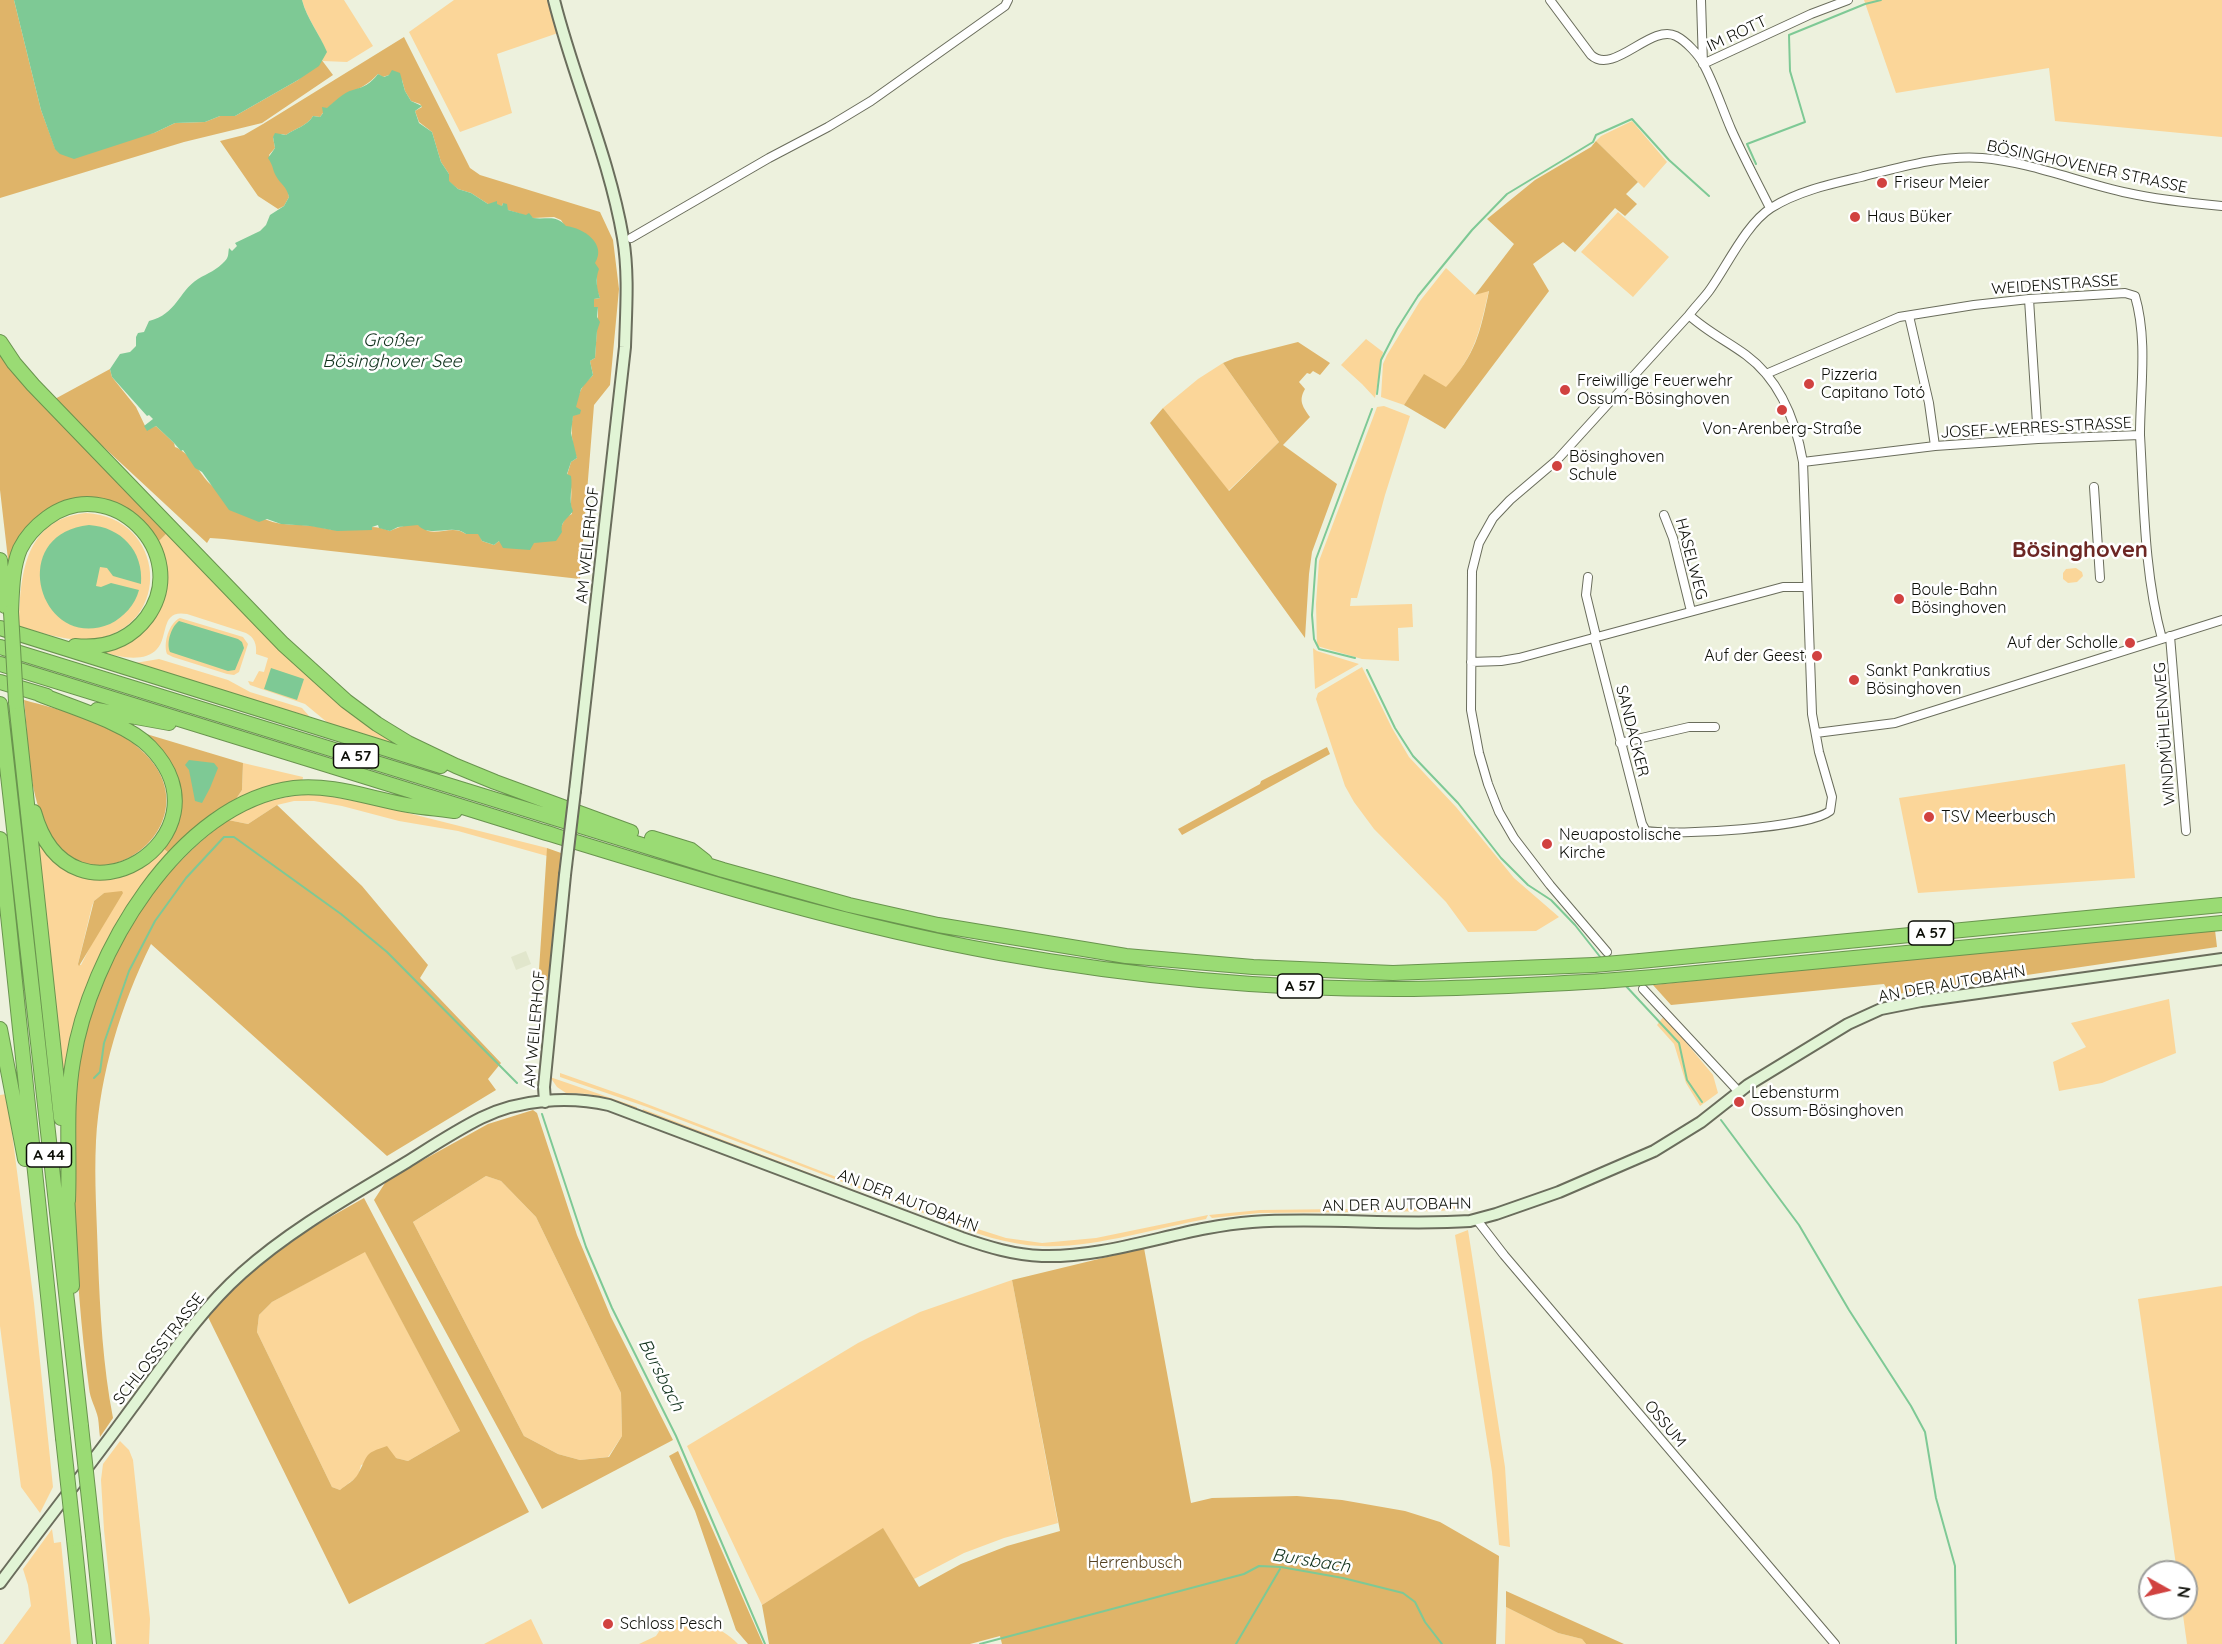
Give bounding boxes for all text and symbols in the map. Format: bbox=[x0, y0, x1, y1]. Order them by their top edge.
street label: IM ROTT bbox=[1704, 12, 1770, 56]
street label: BÖSINGHOVENER STRASSE bbox=[1985, 136, 2189, 198]
place label: Friseur Meier bbox=[1894, 173, 1990, 193]
marker: Friseur Meier bbox=[1875, 176, 1889, 190]
place label: Haus Büker bbox=[1867, 207, 1952, 227]
marker: Haus Büker bbox=[1848, 210, 1862, 224]
street label: WEIDENSTRASSE bbox=[1991, 271, 2119, 299]
water label: Großer Bösinghover See bbox=[322, 330, 462, 372]
place label: Pizzeria Capitano Totó bbox=[1821, 365, 1925, 403]
place label: Freiwillige Feuerwehr Ossum-Bösinghoven bbox=[1577, 371, 1733, 409]
marker: Pizzeria Capitano Totó bbox=[1802, 377, 1816, 391]
marker: Freiwillige Feuerwehr Ossum-Bösinghoven bbox=[1558, 383, 1572, 397]
marker: Von-Arenberg-Straße bbox=[1775, 403, 1789, 417]
street label: JOSEF-WERRES-STRASSE bbox=[1940, 413, 2132, 443]
place label: Von-Arenberg-Straße bbox=[1702, 419, 1862, 439]
place label: Bösinghoven Schule bbox=[1569, 447, 1665, 485]
marker: Bösinghoven Schule bbox=[1550, 459, 1564, 473]
street label: AM WEILERHOF bbox=[572, 485, 604, 605]
street label: HASELWEG bbox=[1671, 516, 1711, 602]
district label: Bösinghoven bbox=[2012, 537, 2148, 563]
place label: Boule-Bahn Bösinghoven bbox=[1911, 580, 2007, 618]
marker: Boule-Bahn Bösinghoven bbox=[1892, 592, 1906, 606]
place label: Auf der Scholle bbox=[2007, 633, 2118, 653]
marker: Auf der Scholle bbox=[2123, 636, 2137, 650]
place label: Auf der Geest bbox=[1704, 646, 1805, 666]
marker: Auf der Geest bbox=[1810, 649, 1824, 663]
place label: Sankt Pankratius Bösinghoven bbox=[1866, 661, 1990, 699]
street label: WINDMÜHLENWEG bbox=[2150, 662, 2180, 806]
marker: Sankt Pankratius Bösinghoven bbox=[1847, 673, 1861, 687]
street label: SANDACKER bbox=[1611, 683, 1653, 779]
road number: A 57 bbox=[334, 744, 378, 768]
place label: TSV Meerbusch bbox=[1941, 807, 2056, 827]
marker: TSV Meerbusch bbox=[1922, 810, 1936, 824]
place label: Neuapostolische Kirche bbox=[1559, 825, 1681, 863]
marker: Neuapostolische Kirche bbox=[1540, 837, 1554, 851]
road number: A 57 bbox=[1908, 921, 1954, 945]
street label: AN DER AUTOBAHN bbox=[1877, 962, 2027, 1006]
street label: AM WEILERHOF bbox=[520, 970, 550, 1088]
road number: A 57 bbox=[1278, 974, 1322, 998]
place label: Lebensturm Ossum-Bösinghoven bbox=[1751, 1083, 1904, 1121]
marker: Lebensturm Ossum-Bösinghoven bbox=[1732, 1095, 1746, 1109]
road number: A 44 bbox=[26, 1143, 72, 1167]
street label: AN DER AUTOBAHN bbox=[835, 1165, 981, 1237]
street label: AN DER AUTOBAHN bbox=[1322, 1194, 1472, 1216]
street label: SCHLOSSSTRASSE bbox=[109, 1289, 209, 1409]
water label: Bursbach bbox=[634, 1335, 688, 1415]
street label: OSSUM bbox=[1640, 1397, 1690, 1451]
water label: Bursbach bbox=[1270, 1544, 1352, 1578]
park label: Herrenbusch bbox=[1088, 1553, 1182, 1573]
north arrow bbox=[2138, 1560, 2198, 1620]
text: N bbox=[2173, 1585, 2195, 1599]
place label: Schloss Pesch bbox=[620, 1614, 722, 1634]
marker: Schloss Pesch bbox=[601, 1617, 615, 1631]

